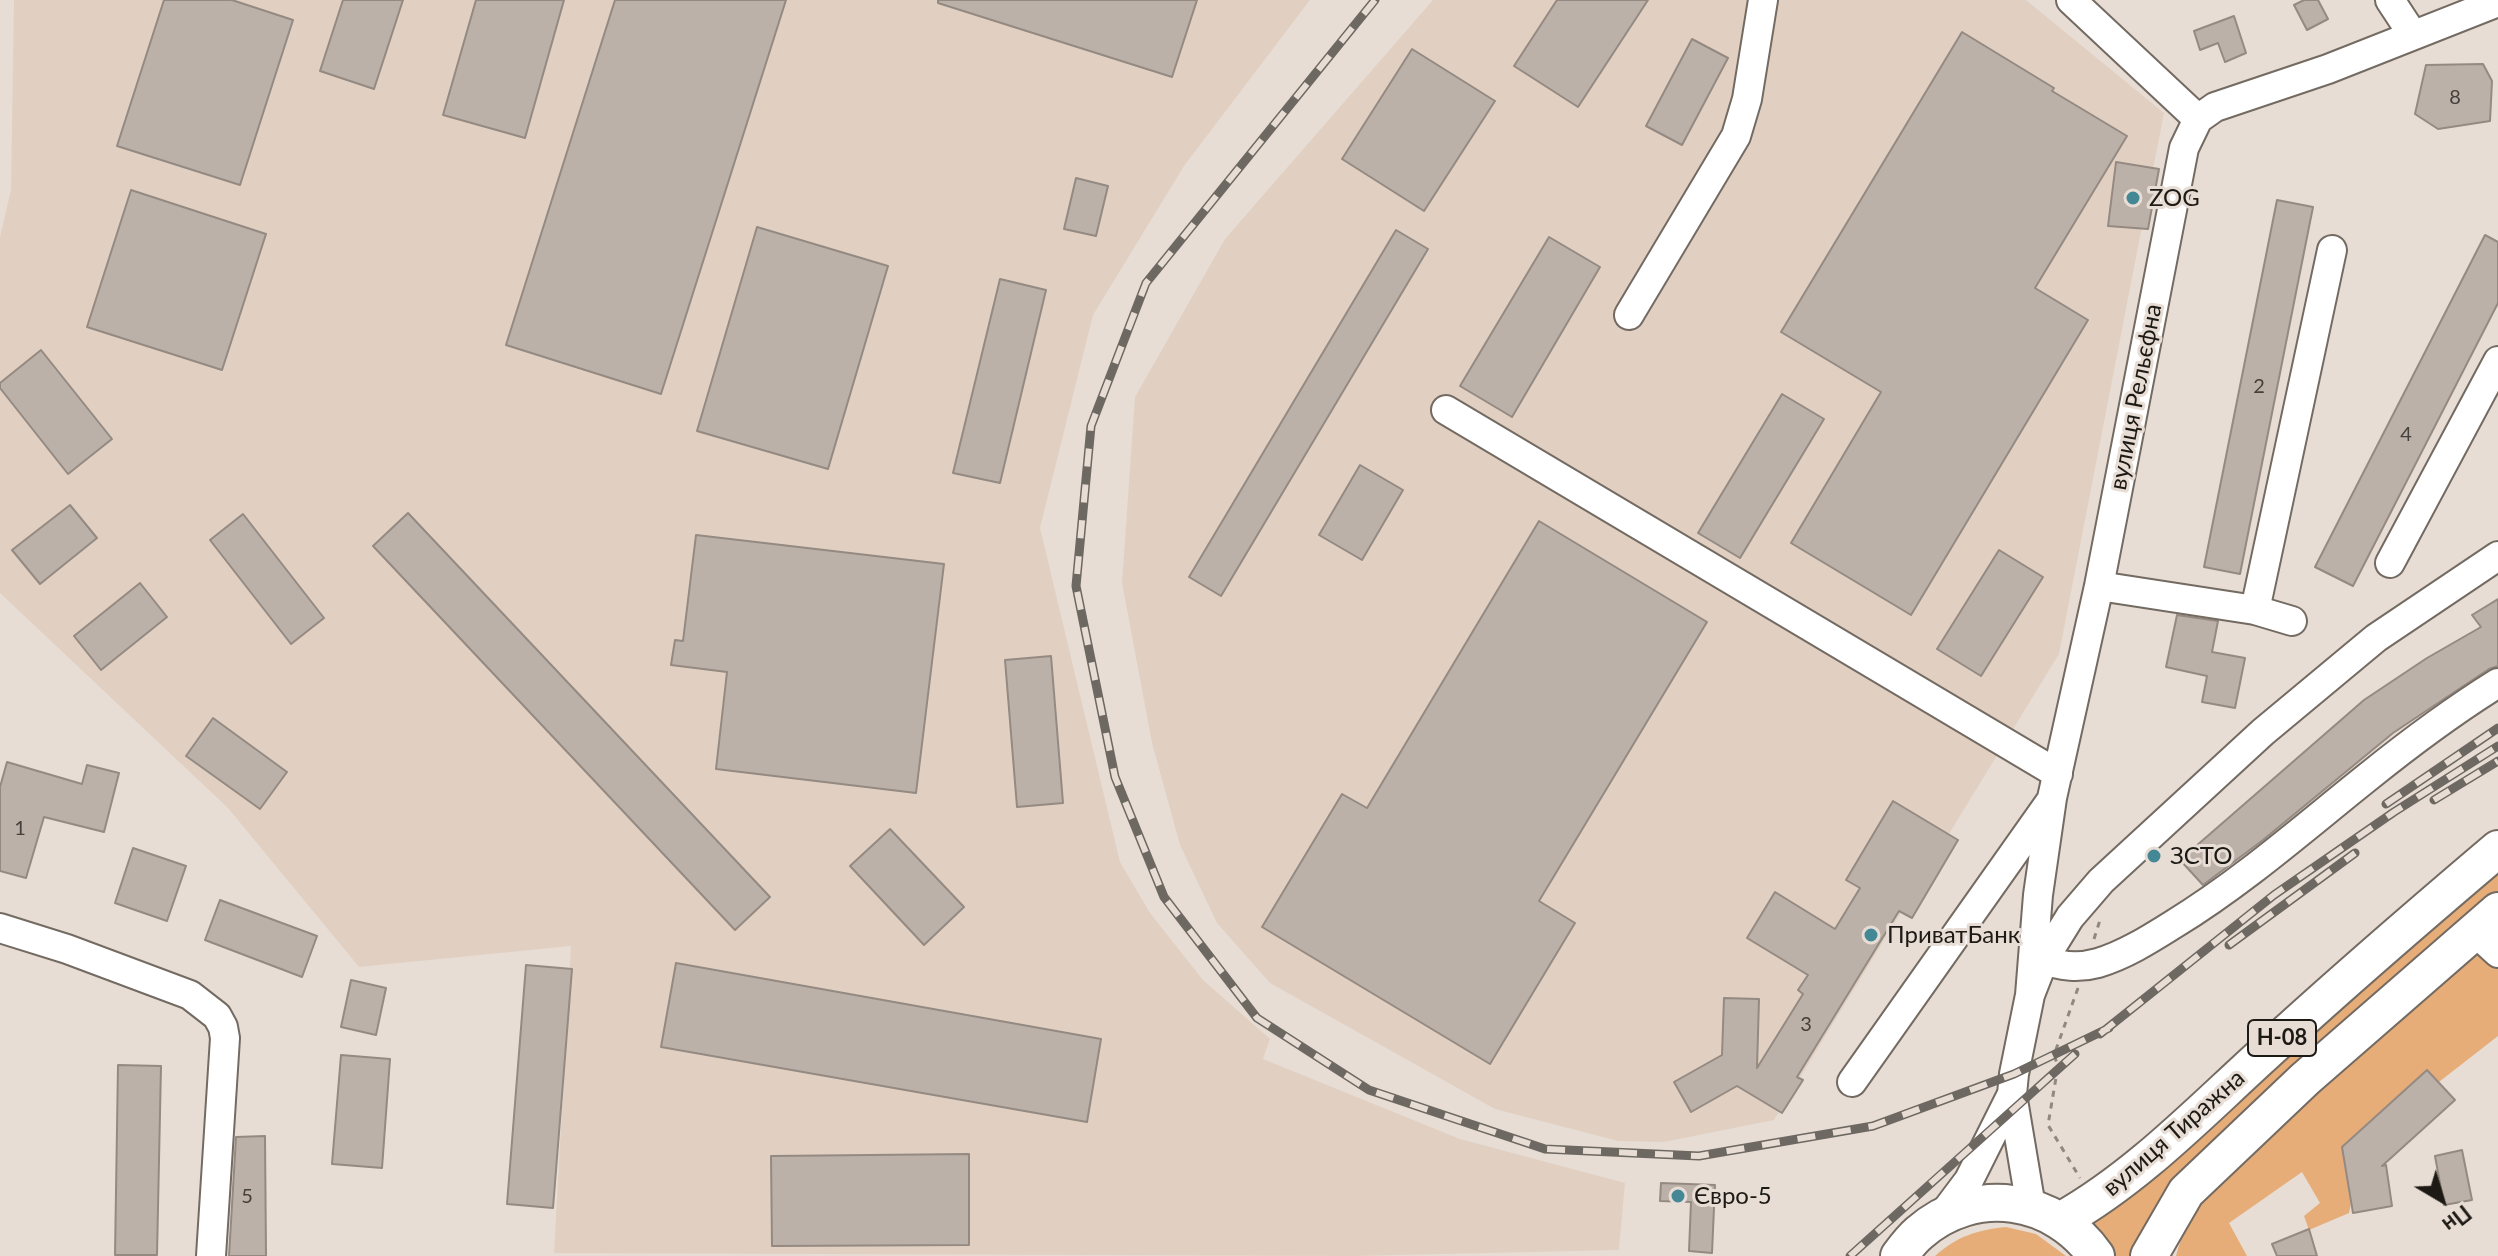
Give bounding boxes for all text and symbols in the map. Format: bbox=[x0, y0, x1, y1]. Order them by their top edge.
house number: 8 bbox=[2449, 86, 2461, 110]
place label: ZOG bbox=[2149, 184, 2200, 212]
marker: ZOG bbox=[2124, 189, 2142, 207]
street label: вулиця Рельєфна bbox=[2104, 302, 2168, 492]
house number: 2 bbox=[2253, 375, 2265, 399]
house number: 4 bbox=[2400, 423, 2412, 447]
house number: 1 bbox=[14, 817, 26, 841]
place label: ЗСТО bbox=[2170, 842, 2232, 870]
marker: ЗСТО bbox=[2145, 847, 2163, 865]
place label: ПриватБанк bbox=[1887, 921, 2020, 949]
marker: ПриватБанк bbox=[1862, 926, 1880, 944]
house number: 3 bbox=[1800, 1013, 1812, 1037]
road number: Н-08 bbox=[2248, 1020, 2316, 1056]
street label: вулиця Тиражна bbox=[2097, 1064, 2251, 1202]
north arrow bbox=[2402, 1160, 2482, 1240]
place label: Євро-5 bbox=[1694, 1182, 1772, 1210]
house number: 5 bbox=[241, 1185, 253, 1209]
marker: Євро-5 bbox=[1669, 1187, 1687, 1205]
text: Пн bbox=[2437, 1200, 2477, 1239]

